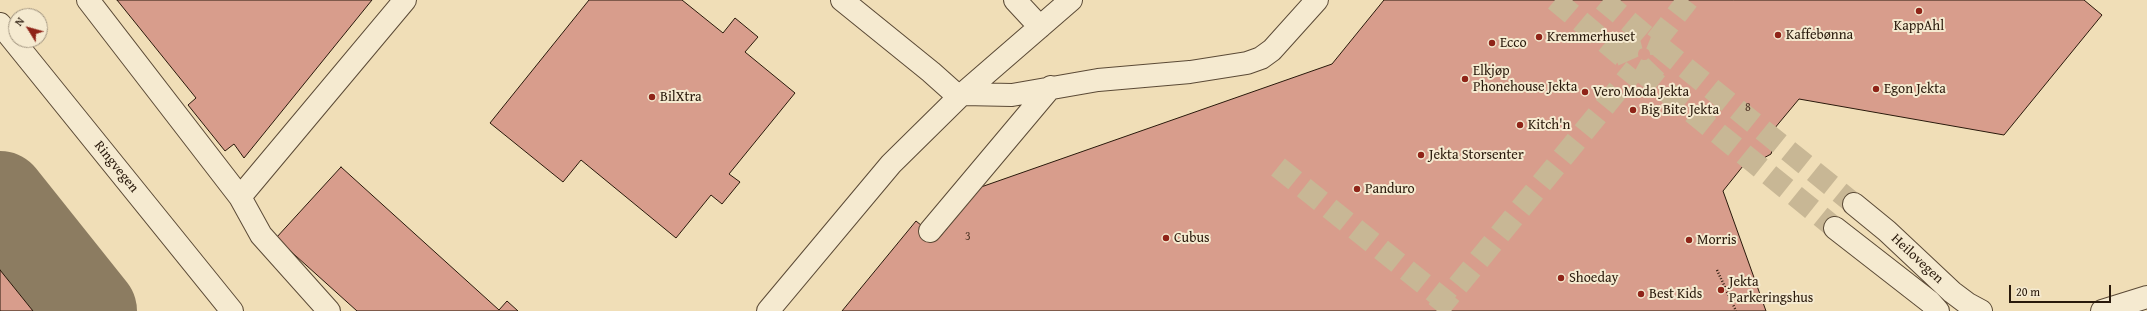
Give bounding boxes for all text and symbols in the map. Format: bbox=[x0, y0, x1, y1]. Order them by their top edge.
marker: KappAhl bbox=[1914, 6, 1924, 16]
north arrow bbox=[8, 8, 48, 48]
text: N bbox=[11, 14, 28, 29]
place label: KappAhl bbox=[1894, 18, 1944, 34]
place label: Kaffebønna bbox=[1786, 27, 1853, 43]
place label: Kremmerhuset bbox=[1547, 29, 1635, 45]
marker: Kaffebønna bbox=[1773, 30, 1783, 40]
marker: Kremmerhuset bbox=[1534, 32, 1544, 42]
place label: Ecco bbox=[1500, 35, 1527, 51]
marker: Ecco bbox=[1487, 38, 1497, 48]
place label: Elkjøp Phonehouse Jekta bbox=[1473, 63, 1577, 96]
marker: Elkjøp Phonehouse Jekta bbox=[1460, 74, 1470, 84]
place label: Egon Jekta bbox=[1884, 81, 1946, 97]
place label: Vero Moda Jekta bbox=[1593, 84, 1689, 100]
marker: Egon Jekta bbox=[1871, 84, 1881, 94]
marker: Vero Moda Jekta bbox=[1580, 87, 1590, 97]
place label: BilXtra bbox=[660, 89, 702, 105]
marker: BilXtra bbox=[647, 92, 657, 102]
house number: 8 bbox=[1745, 101, 1751, 115]
place label: Big Bite Jekta bbox=[1641, 102, 1719, 118]
marker: Big Bite Jekta bbox=[1628, 105, 1638, 115]
place label: Kitch'n bbox=[1528, 117, 1570, 133]
marker: Kitch'n bbox=[1515, 120, 1525, 130]
street label: Ringvegen bbox=[90, 138, 142, 196]
place label: Jekta Storsenter bbox=[1429, 147, 1524, 163]
marker: Jekta Storsenter bbox=[1416, 150, 1426, 160]
place label: Panduro bbox=[1365, 181, 1415, 197]
marker: Panduro bbox=[1352, 184, 1362, 194]
house number: 3 bbox=[965, 230, 971, 244]
place label: Cubus bbox=[1174, 230, 1210, 246]
street label: Heilovegen bbox=[1887, 231, 1947, 287]
place label: Morris bbox=[1697, 232, 1737, 248]
marker: Cubus bbox=[1161, 233, 1171, 243]
marker: Morris bbox=[1684, 235, 1694, 245]
place label: Shoeday bbox=[1569, 270, 1618, 286]
marker: Shoeday bbox=[1556, 273, 1566, 283]
place label: Jekta Parkeringshus bbox=[1729, 274, 1813, 306]
scale bar bbox=[2011, 277, 2113, 303]
text: 20 m bbox=[2016, 283, 2040, 300]
marker: Jekta Parkeringshus bbox=[1716, 285, 1726, 295]
place label: Best Kids bbox=[1649, 286, 1702, 302]
marker: Best Kids bbox=[1636, 289, 1646, 299]

